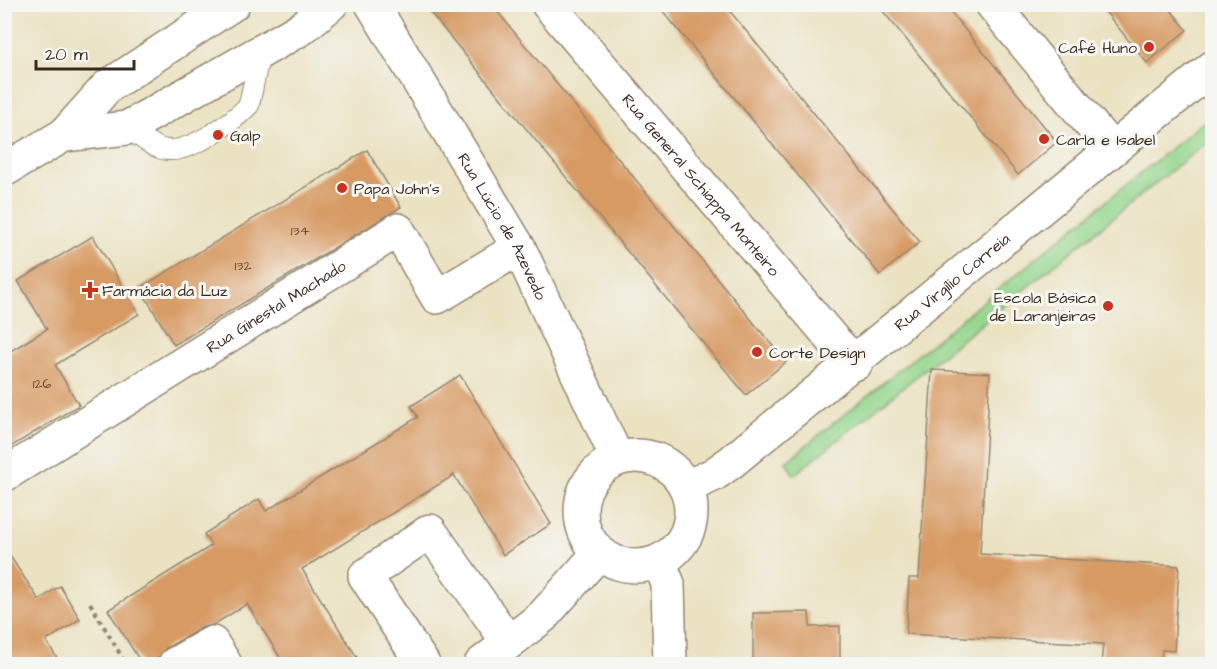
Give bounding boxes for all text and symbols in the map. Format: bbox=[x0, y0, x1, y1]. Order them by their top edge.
scale bar bbox=[36, 33, 134, 71]
place label: Café Huno bbox=[1058, 37, 1137, 59]
marker: Café Huno bbox=[1142, 40, 1156, 54]
text: 20 m bbox=[45, 42, 88, 67]
street label: Rua General Schiappa Monteiro bbox=[617, 89, 784, 281]
place label: Galp bbox=[230, 125, 261, 147]
marker: Galp bbox=[211, 128, 225, 142]
place label: Carla e Isabel bbox=[1056, 129, 1155, 151]
marker: Carla e Isabel bbox=[1037, 132, 1051, 146]
street label: Rua Lúcio de Azevedo bbox=[452, 149, 552, 304]
place label: Papa John's bbox=[354, 178, 440, 200]
marker: Papa John's bbox=[335, 181, 349, 195]
house number: 134 bbox=[291, 221, 310, 241]
street label: Rua Virgílio Correia bbox=[890, 228, 1015, 336]
street label: Rua Ginestal Machado bbox=[202, 255, 350, 359]
house number: 132 bbox=[235, 256, 251, 276]
place label: Farmácia da Luz bbox=[102, 280, 228, 302]
marker: Farmácia da Luz bbox=[83, 283, 97, 297]
place label: Escola Básica de Laranjeiras bbox=[990, 287, 1096, 327]
marker: Escola Básica de Laranjeiras bbox=[1101, 299, 1115, 313]
place label: Corte Design bbox=[769, 342, 865, 365]
marker: Corte Design bbox=[750, 345, 764, 359]
house number: 126 bbox=[33, 374, 52, 394]

